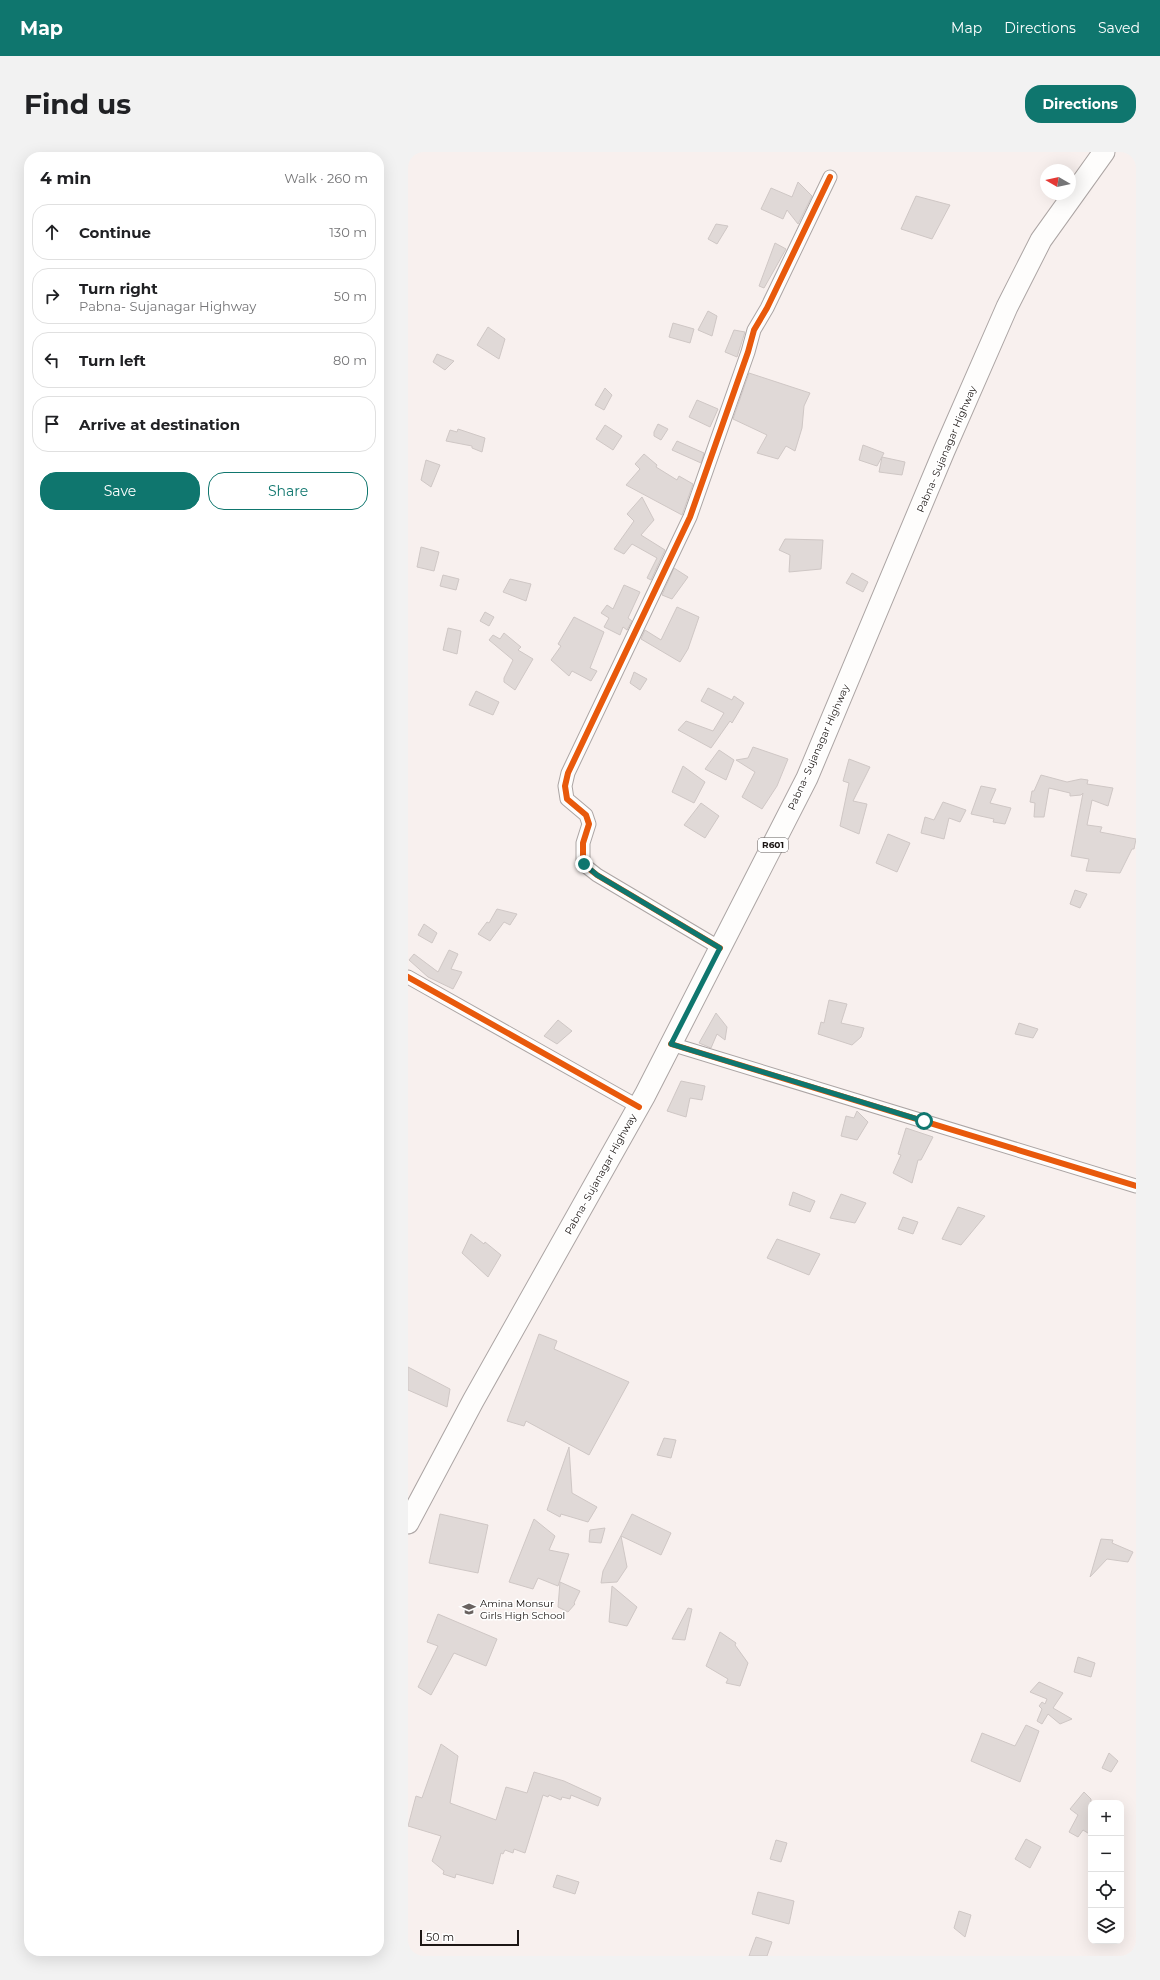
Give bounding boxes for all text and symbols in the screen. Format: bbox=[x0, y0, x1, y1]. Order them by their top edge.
text: Map bbox=[20, 17, 63, 40]
text: Map bbox=[951, 19, 982, 37]
text: Directions bbox=[1004, 19, 1076, 37]
text: Saved bbox=[1098, 19, 1140, 37]
button: Directions bbox=[1025, 85, 1136, 123]
text: Find us bbox=[24, 87, 131, 121]
north arrow bbox=[1040, 164, 1076, 200]
text: 4 min bbox=[40, 168, 91, 188]
text: Walk · 260 m bbox=[284, 170, 368, 186]
icon: ahead bbox=[41, 221, 63, 243]
text: Continue bbox=[79, 223, 151, 242]
text: 130 m bbox=[329, 224, 367, 240]
text: Turn right bbox=[79, 279, 158, 298]
icon: right bbox=[41, 285, 63, 307]
text: 50 m bbox=[334, 288, 367, 304]
text: Pabna- Sujanagar Highway bbox=[79, 298, 256, 314]
icon: left bbox=[41, 349, 63, 371]
text: Turn left bbox=[79, 351, 146, 370]
text: 80 m bbox=[333, 352, 367, 368]
street label: Pabna- Sujanagar Highway bbox=[914, 383, 979, 515]
icon: arrive bbox=[41, 413, 63, 435]
text: Arrive at destination bbox=[79, 415, 240, 434]
button: Save bbox=[40, 472, 200, 510]
button: Share bbox=[208, 472, 368, 510]
street label: Pabna- Sujanagar Highway bbox=[785, 682, 852, 812]
road number: R601 bbox=[758, 838, 788, 852]
route end bbox=[575, 855, 593, 873]
street label: Pabna- Sujanagar Highway bbox=[562, 1111, 639, 1237]
route start bbox=[915, 1112, 933, 1130]
place label: Amina Monsur Girls High School bbox=[480, 1597, 565, 1622]
school or university icon: Amina Monsur Girls High School bbox=[461, 1601, 477, 1617]
map controls bbox=[1088, 1800, 1124, 1944]
button: + bbox=[1088, 1800, 1124, 1836]
button: − bbox=[1088, 1836, 1124, 1872]
button: locate bbox=[1088, 1872, 1124, 1908]
button: layers bbox=[1088, 1908, 1124, 1944]
scale bar bbox=[420, 1928, 519, 1947]
text: 50 m bbox=[426, 1930, 454, 1944]

